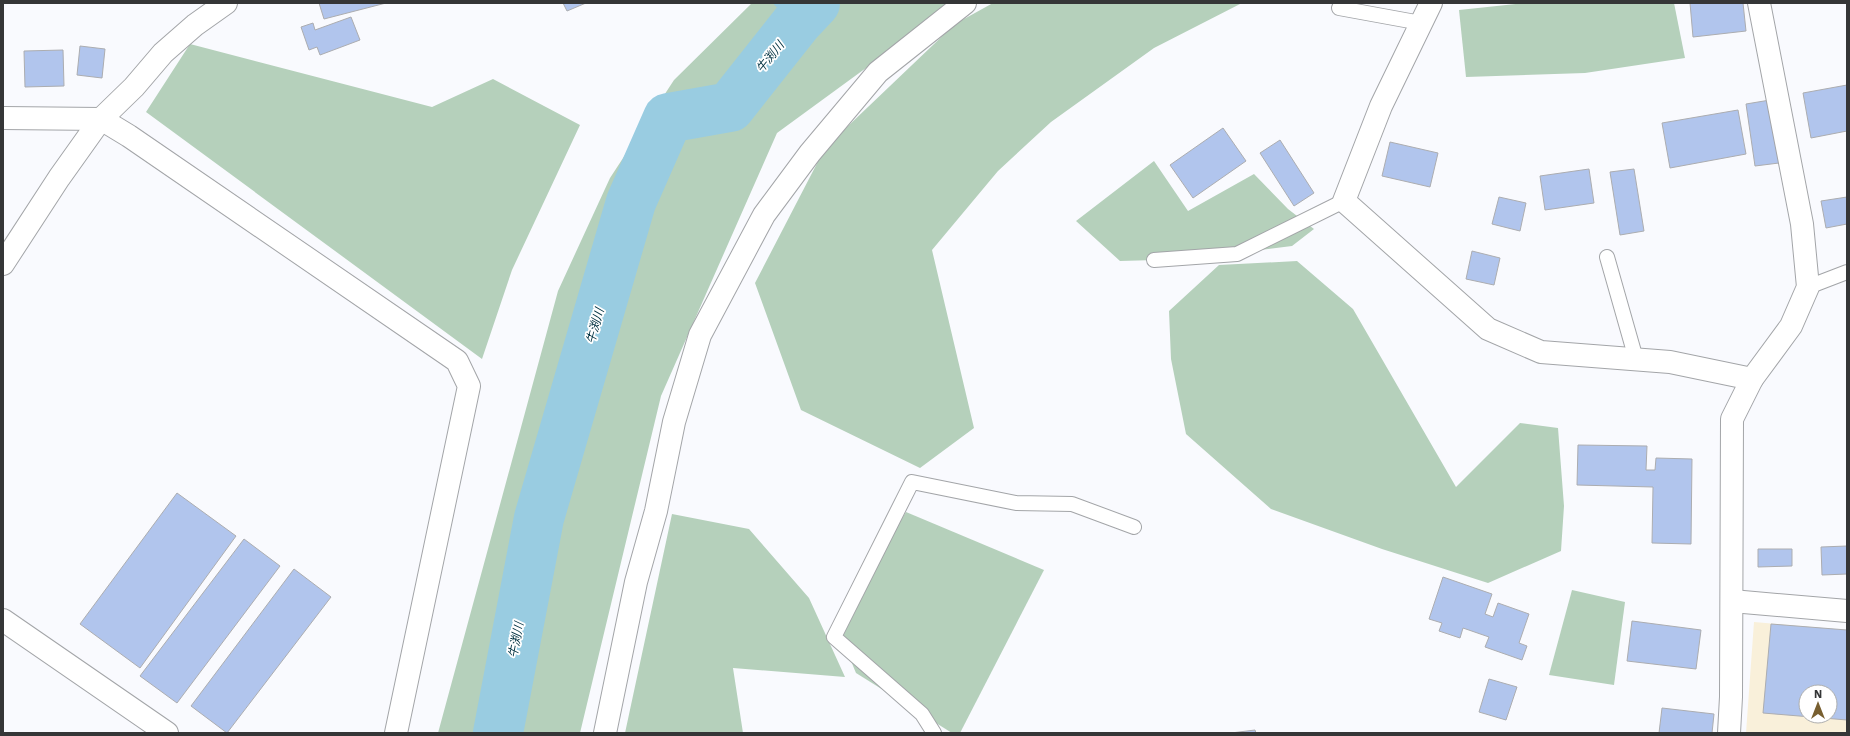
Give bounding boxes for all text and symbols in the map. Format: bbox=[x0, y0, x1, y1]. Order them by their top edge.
water label: 牛渕川 bbox=[753, 37, 788, 75]
water label: 牛渕川 bbox=[583, 305, 607, 345]
water label: 牛渕川 bbox=[506, 619, 527, 659]
north arrow bbox=[1798, 684, 1838, 724]
text: N bbox=[1814, 688, 1822, 701]

